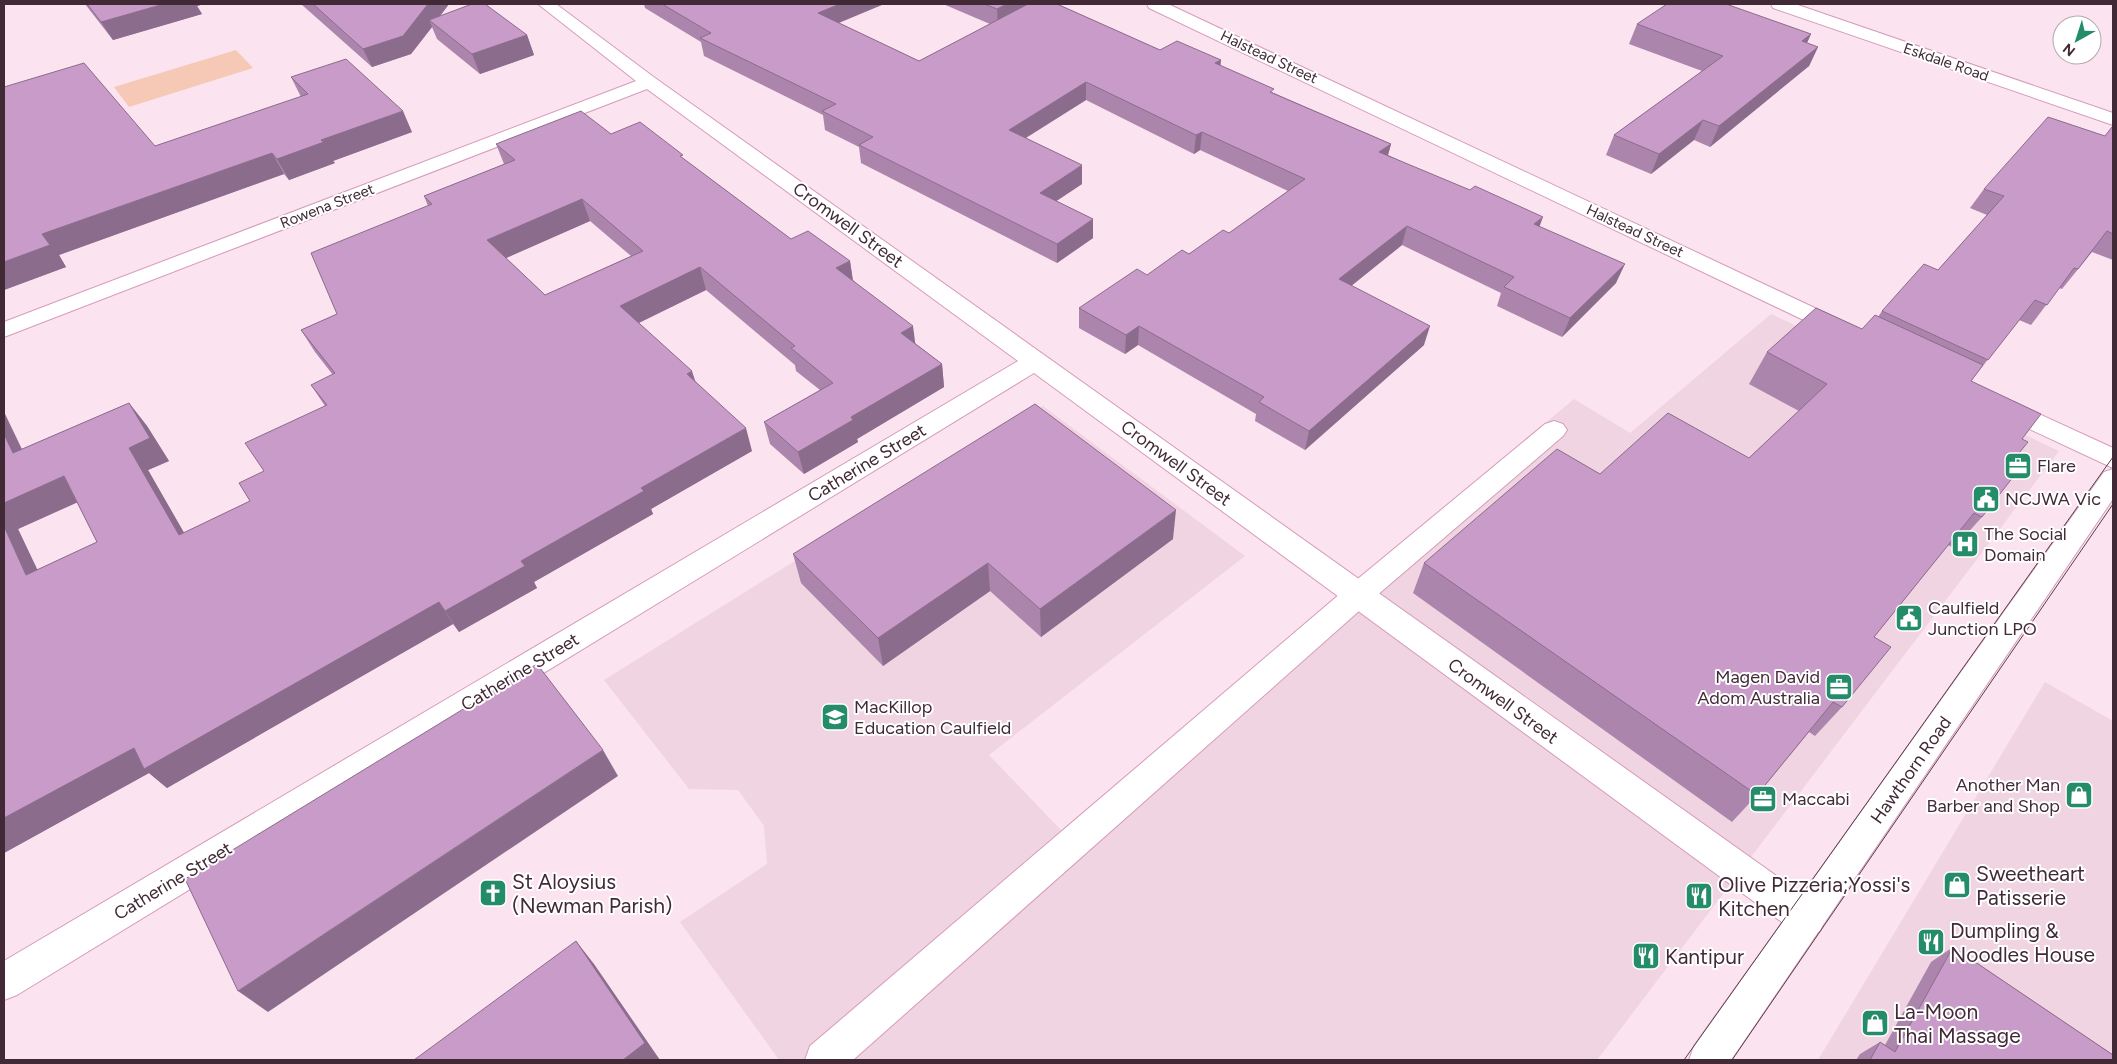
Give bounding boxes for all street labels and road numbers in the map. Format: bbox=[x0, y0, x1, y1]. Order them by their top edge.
street label: Halstead Street bbox=[1218, 27, 1321, 88]
street label: Eskdale Road bbox=[1901, 39, 1991, 85]
street label: Cromwell Street bbox=[788, 178, 908, 273]
street label: Rowena Street bbox=[277, 180, 377, 232]
street label: Halstead Street bbox=[1584, 201, 1687, 262]
street label: Cromwell Street bbox=[1116, 416, 1236, 511]
street label: Catherine Street bbox=[804, 419, 930, 507]
street label: Catherine Street bbox=[457, 628, 583, 716]
street label: Cromwell Street bbox=[1443, 654, 1563, 749]
street label: Hawthorn Road bbox=[1866, 712, 1956, 828]
street label: Catherine Street bbox=[110, 837, 236, 925]

